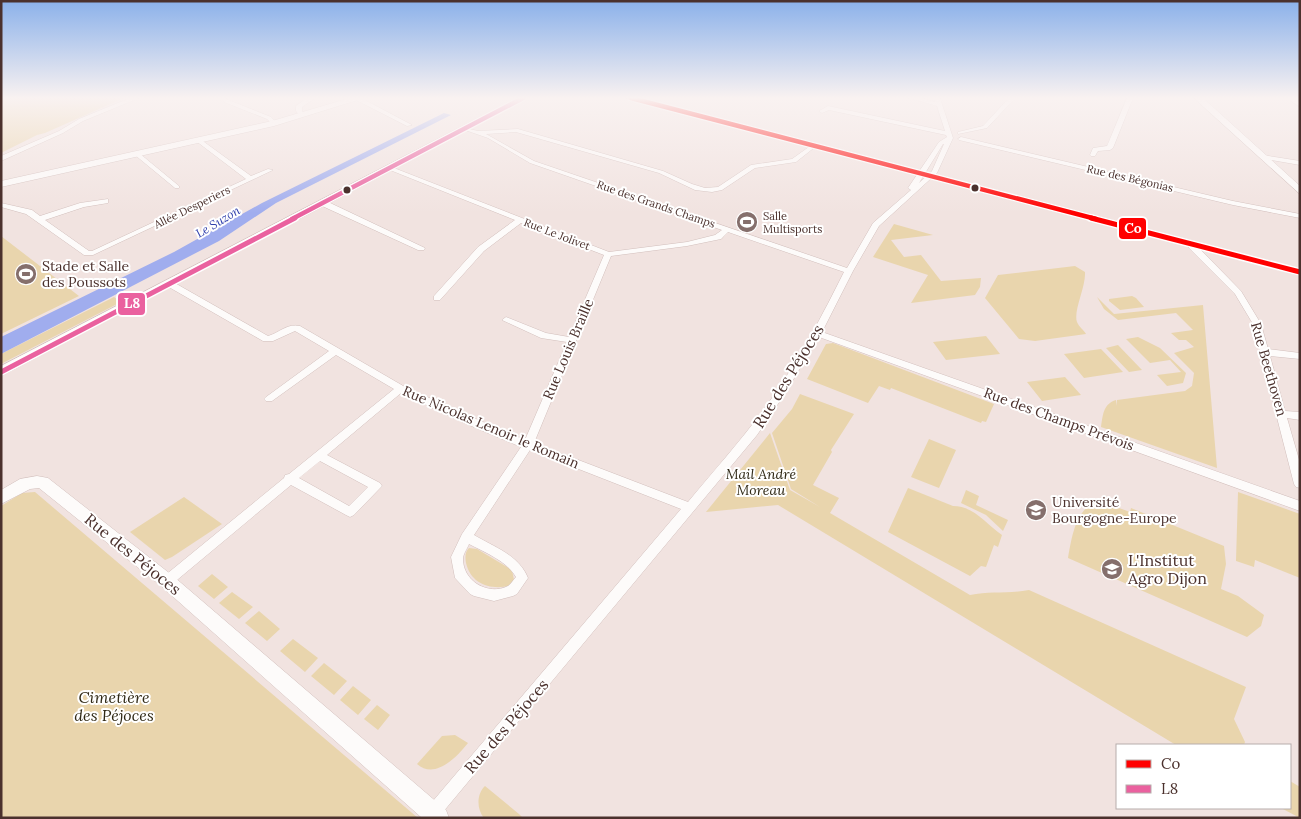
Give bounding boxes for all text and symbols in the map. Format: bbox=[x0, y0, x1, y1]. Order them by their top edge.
street label: Rue des Bégonias bbox=[1085, 161, 1175, 195]
street label: Rue des Grands Champs bbox=[595, 177, 717, 231]
street label: Allée Desperiers bbox=[151, 182, 232, 232]
unlabelled marker bbox=[970, 183, 980, 193]
unlabelled marker bbox=[342, 185, 352, 195]
water label: Le Suzon bbox=[193, 202, 243, 241]
place label: Salle Multisports bbox=[763, 209, 822, 236]
sports icon: Salle Multisports bbox=[735, 210, 759, 234]
street label: Rue Le Jolivet bbox=[522, 215, 593, 253]
line badge: Co bbox=[1118, 217, 1147, 240]
text: Co bbox=[1124, 219, 1142, 237]
place label: Stade et Salle des Poussots bbox=[42, 257, 130, 291]
sports icon: Stade et Salle des Poussots bbox=[14, 262, 38, 286]
line badge: L8 bbox=[117, 292, 146, 316]
text: L8 bbox=[124, 294, 140, 312]
street label: Rue Louis Braille bbox=[539, 295, 598, 402]
street label: Rue des Péjoces bbox=[748, 320, 828, 432]
street label: Rue Beethoven bbox=[1247, 320, 1291, 419]
street label: Rue Nicolas Lenoir le Romain bbox=[400, 382, 582, 473]
street label: Rue des Champs Prévois bbox=[981, 383, 1137, 455]
park label: Mail André Moreau bbox=[726, 465, 797, 499]
place label: Université Bourgogne-Europe bbox=[1052, 493, 1177, 527]
school or university icon: Université Bourgogne-Europe bbox=[1024, 498, 1048, 522]
street label: Rue des Péjoces bbox=[81, 509, 185, 599]
place label: L'Institut Agro Dijon bbox=[1127, 550, 1207, 588]
school or university icon: L'Institut Agro Dijon bbox=[1100, 557, 1124, 581]
street label: Rue des Péjoces bbox=[460, 675, 552, 777]
park label: Cimetière des Péjoces bbox=[74, 687, 154, 725]
legend bbox=[1116, 744, 1291, 809]
text: Co bbox=[1161, 754, 1180, 773]
text: L8 bbox=[1161, 779, 1178, 798]

